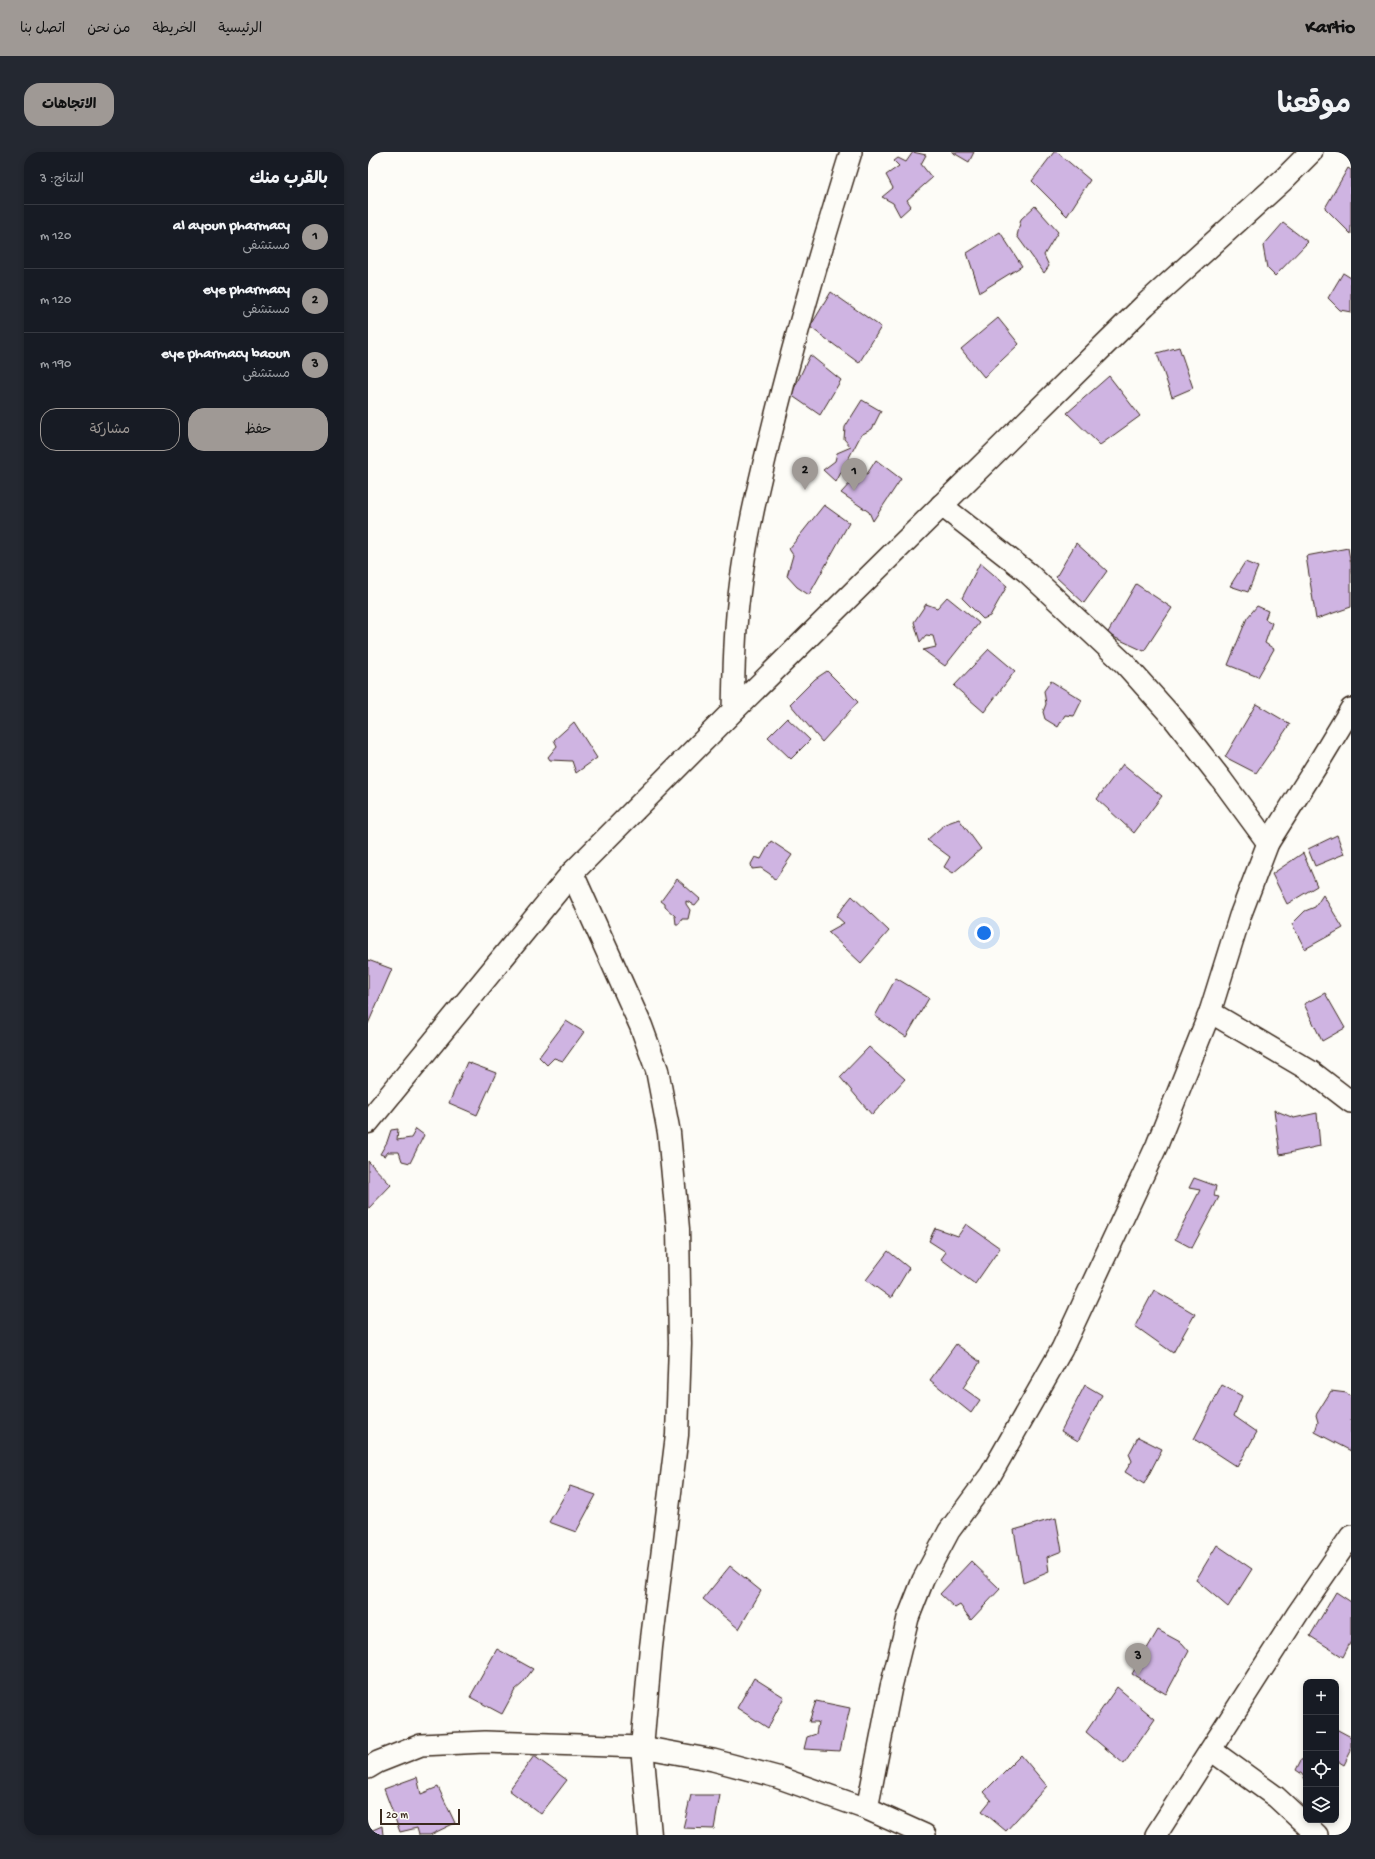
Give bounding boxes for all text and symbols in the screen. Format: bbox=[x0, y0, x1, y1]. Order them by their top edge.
text: Kartio bbox=[1306, 17, 1355, 40]
text: اتصل بنا bbox=[20, 21, 65, 38]
text: من نحن bbox=[87, 21, 131, 38]
text: الخريطة bbox=[153, 21, 196, 38]
text: الرئيسية bbox=[218, 21, 262, 38]
button: الاتجاهات bbox=[24, 83, 114, 126]
text: موقعنا bbox=[1277, 90, 1351, 123]
text: بالقرب منك bbox=[249, 170, 328, 190]
text: النتائج: 3 bbox=[40, 172, 84, 187]
text: al ayoun pharmacy bbox=[173, 217, 290, 235]
text: 120 m bbox=[40, 229, 71, 244]
text: 1 bbox=[312, 229, 318, 244]
text: مستشفى bbox=[242, 239, 290, 254]
text: eye pharmacy bbox=[203, 281, 290, 299]
text: 120 m bbox=[40, 293, 71, 308]
text: 2 bbox=[312, 293, 318, 308]
text: مستشفى bbox=[242, 303, 290, 318]
text: eye pharmacy baoun bbox=[161, 345, 290, 363]
text: 190 m bbox=[40, 357, 71, 372]
text: 3 bbox=[312, 357, 318, 372]
text: مستشفى bbox=[242, 367, 290, 382]
button: مشاركة bbox=[40, 408, 180, 451]
button: حفظ bbox=[188, 408, 328, 451]
pin: 2 bbox=[792, 457, 818, 490]
pin: 1 bbox=[841, 458, 867, 491]
your location bbox=[974, 923, 994, 943]
pin: 3 bbox=[1125, 1643, 1151, 1676]
map controls bbox=[1303, 1679, 1339, 1823]
button: + bbox=[1303, 1679, 1339, 1715]
button: − bbox=[1303, 1715, 1339, 1751]
button: locate bbox=[1303, 1751, 1339, 1787]
button: layers bbox=[1303, 1787, 1339, 1823]
scale bar bbox=[380, 1807, 460, 1826]
text: 20 m bbox=[386, 1810, 408, 1822]

